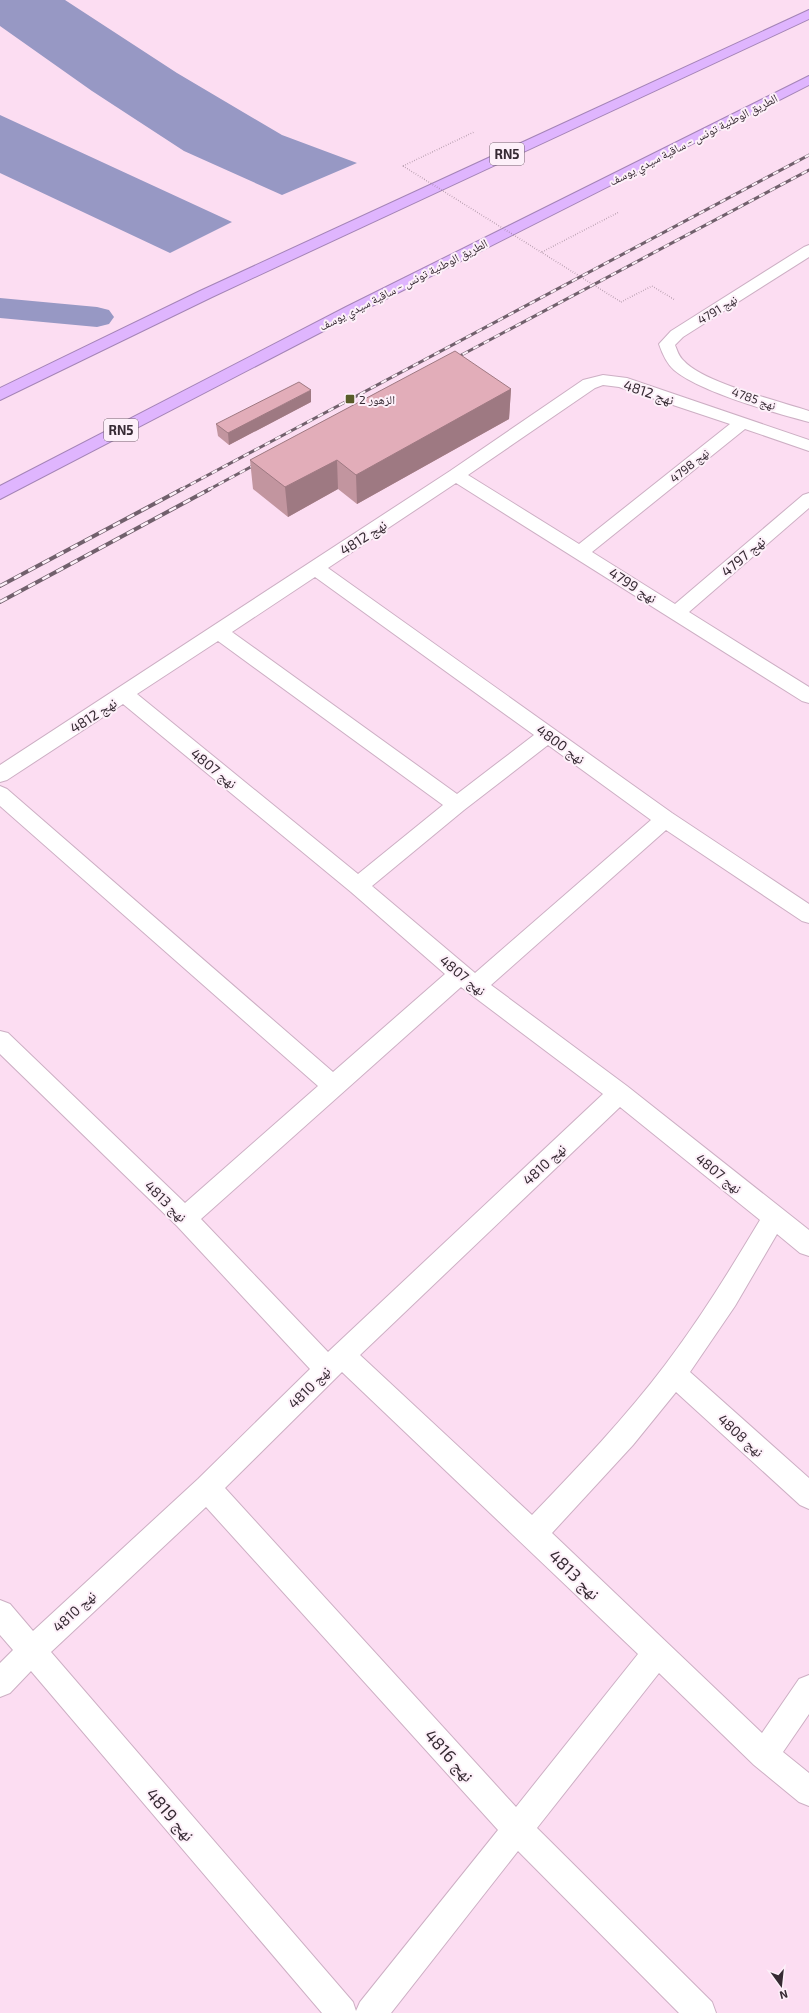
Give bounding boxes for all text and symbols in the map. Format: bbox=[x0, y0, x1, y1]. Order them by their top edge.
street label: الطريق الوطنية تونس - ساقية سيدي يوسف bbox=[607, 90, 781, 191]
road number: RN5 bbox=[490, 143, 524, 165]
street label: الطريق الوطنية تونس - ساقية سيدي يوسف bbox=[317, 235, 491, 336]
street label: نهج 4791 bbox=[695, 291, 740, 327]
street label: نهج 4812 bbox=[621, 376, 677, 410]
street label: نهج 4785 bbox=[730, 384, 778, 413]
place label: الزهور 2 bbox=[359, 392, 395, 406]
marker: الزهور 2 bbox=[344, 393, 356, 405]
road number: RN5 bbox=[104, 419, 138, 441]
street label: نهج 4798 bbox=[667, 445, 712, 486]
street label: نهج 4812 bbox=[336, 516, 391, 560]
street label: نهج 4797 bbox=[718, 532, 770, 581]
street label: نهج 4799 bbox=[605, 564, 660, 608]
street label: نهج 4812 bbox=[66, 694, 121, 738]
street label: نهج 4800 bbox=[532, 721, 589, 769]
street label: نهج 4807 bbox=[186, 744, 241, 793]
street label: نهج 4807 bbox=[435, 951, 490, 1000]
street label: نهج 4810 bbox=[519, 1140, 571, 1190]
street label: نهج 4807 bbox=[691, 1149, 746, 1198]
street label: نهج 4813 bbox=[140, 1177, 191, 1227]
street label: نهج 4810 bbox=[284, 1362, 335, 1413]
street label: نهج 4808 bbox=[713, 1410, 767, 1462]
street label: نهج 4813 bbox=[543, 1545, 605, 1605]
street label: نهج 4810 bbox=[49, 1587, 101, 1637]
street label: نهج 4816 bbox=[419, 1725, 479, 1787]
street label: نهج 4819 bbox=[140, 1783, 199, 1847]
north arrow bbox=[761, 1965, 801, 2005]
text: N bbox=[778, 1988, 789, 2002]

